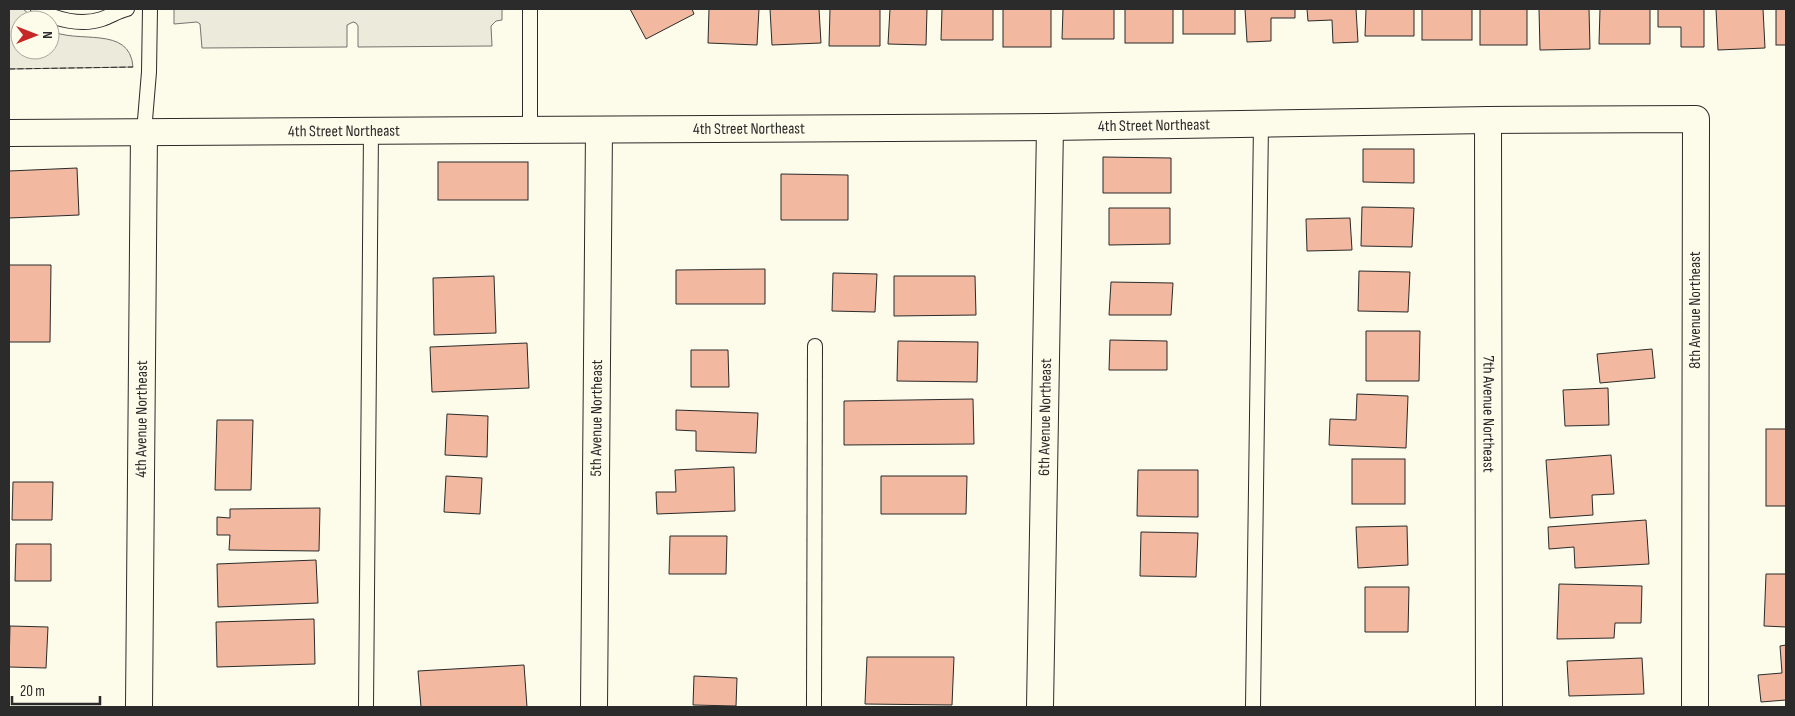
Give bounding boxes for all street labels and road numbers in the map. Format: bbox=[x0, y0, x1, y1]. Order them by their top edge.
street label: 4th Street Northeast bbox=[1098, 115, 1210, 136]
street label: 4th Street Northeast bbox=[693, 119, 805, 139]
street label: 4th Street Northeast bbox=[288, 121, 400, 141]
street label: 8th Avenue Northeast bbox=[1686, 251, 1705, 369]
street label: 7th Avenue Northeast bbox=[1479, 355, 1498, 473]
street label: 6th Avenue Northeast bbox=[1034, 358, 1056, 476]
street label: 5th Avenue Northeast bbox=[586, 359, 607, 477]
street label: 4th Avenue Northeast bbox=[131, 360, 152, 478]

